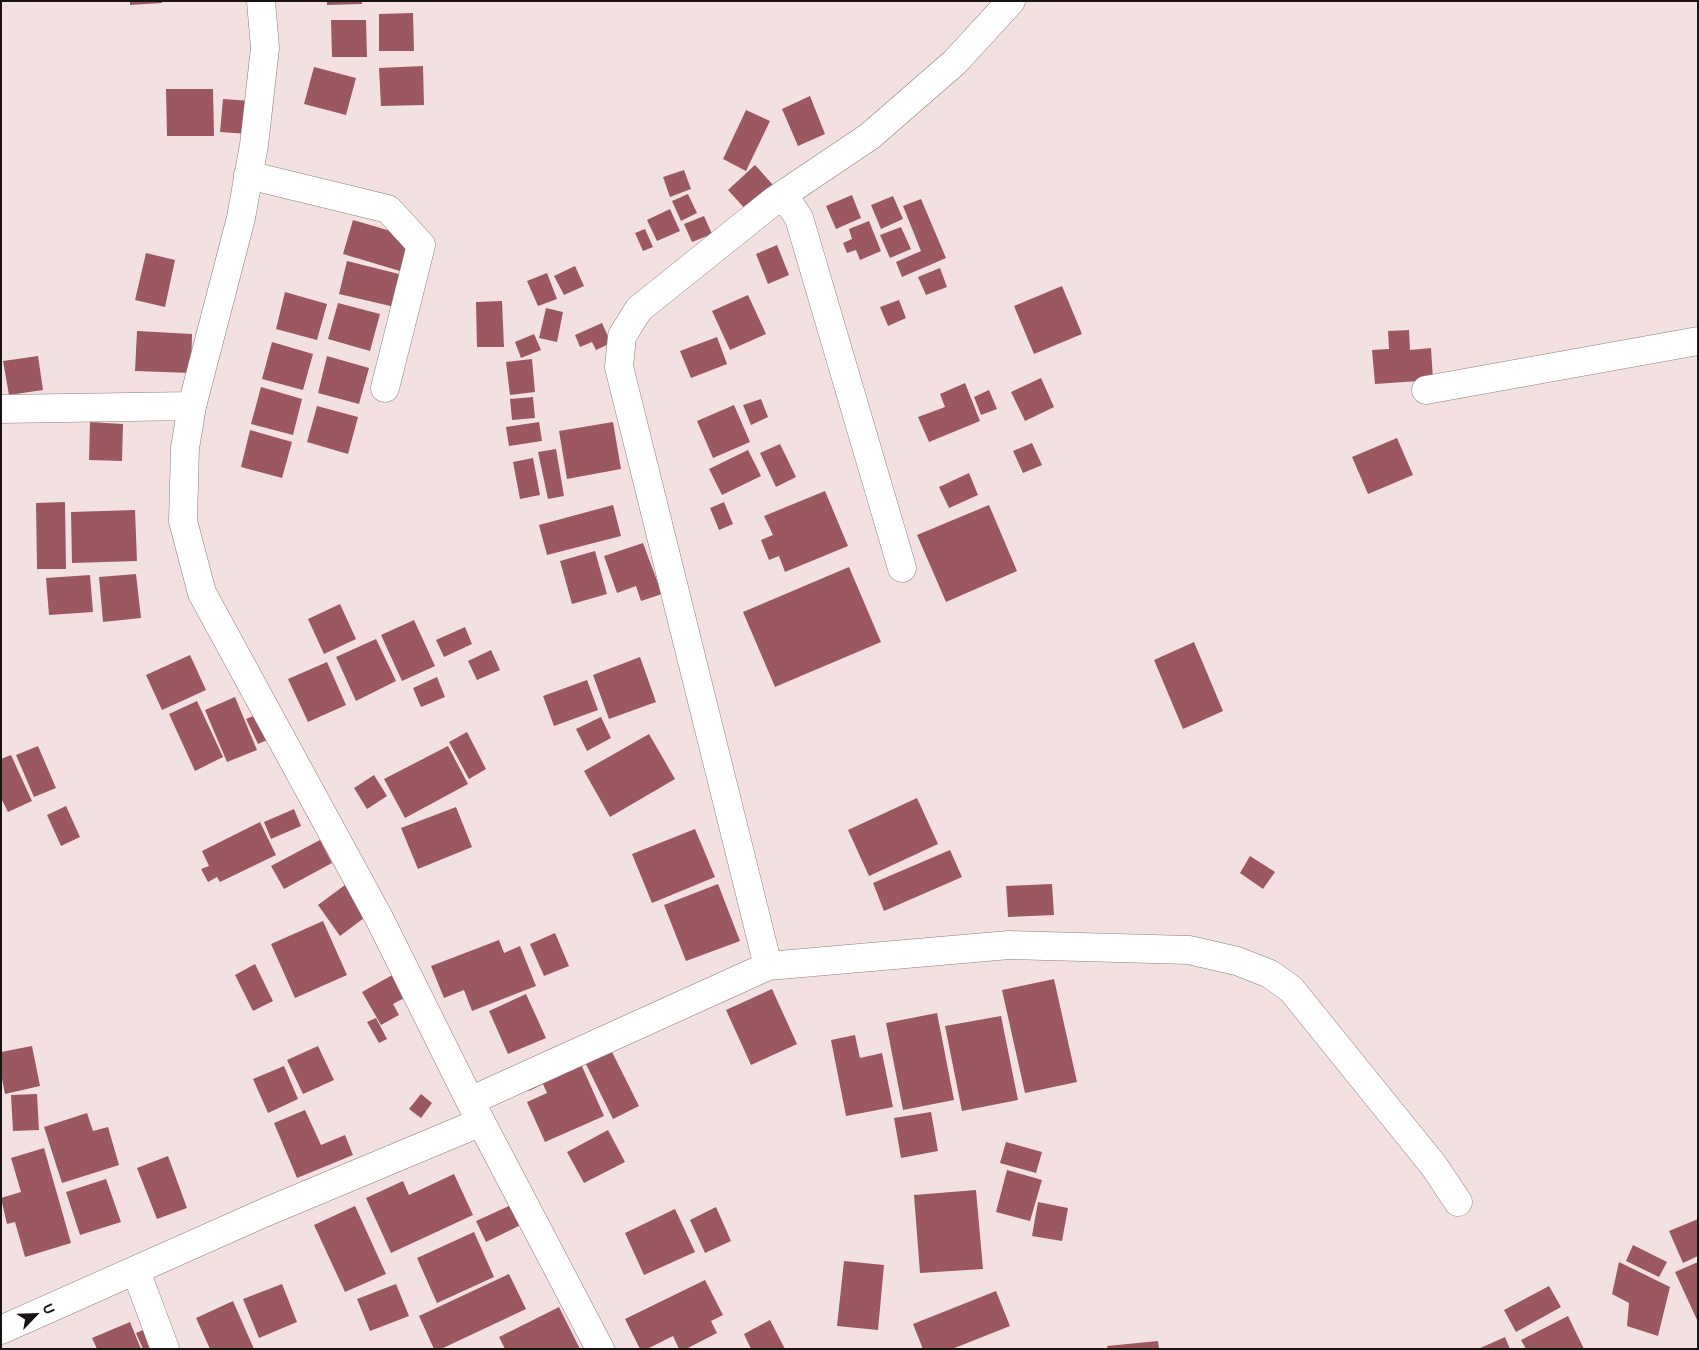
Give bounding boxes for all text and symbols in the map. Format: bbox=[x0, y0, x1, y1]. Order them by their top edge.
north arrow bbox=[10, 1290, 60, 1340]
text: U bbox=[39, 1301, 59, 1317]

